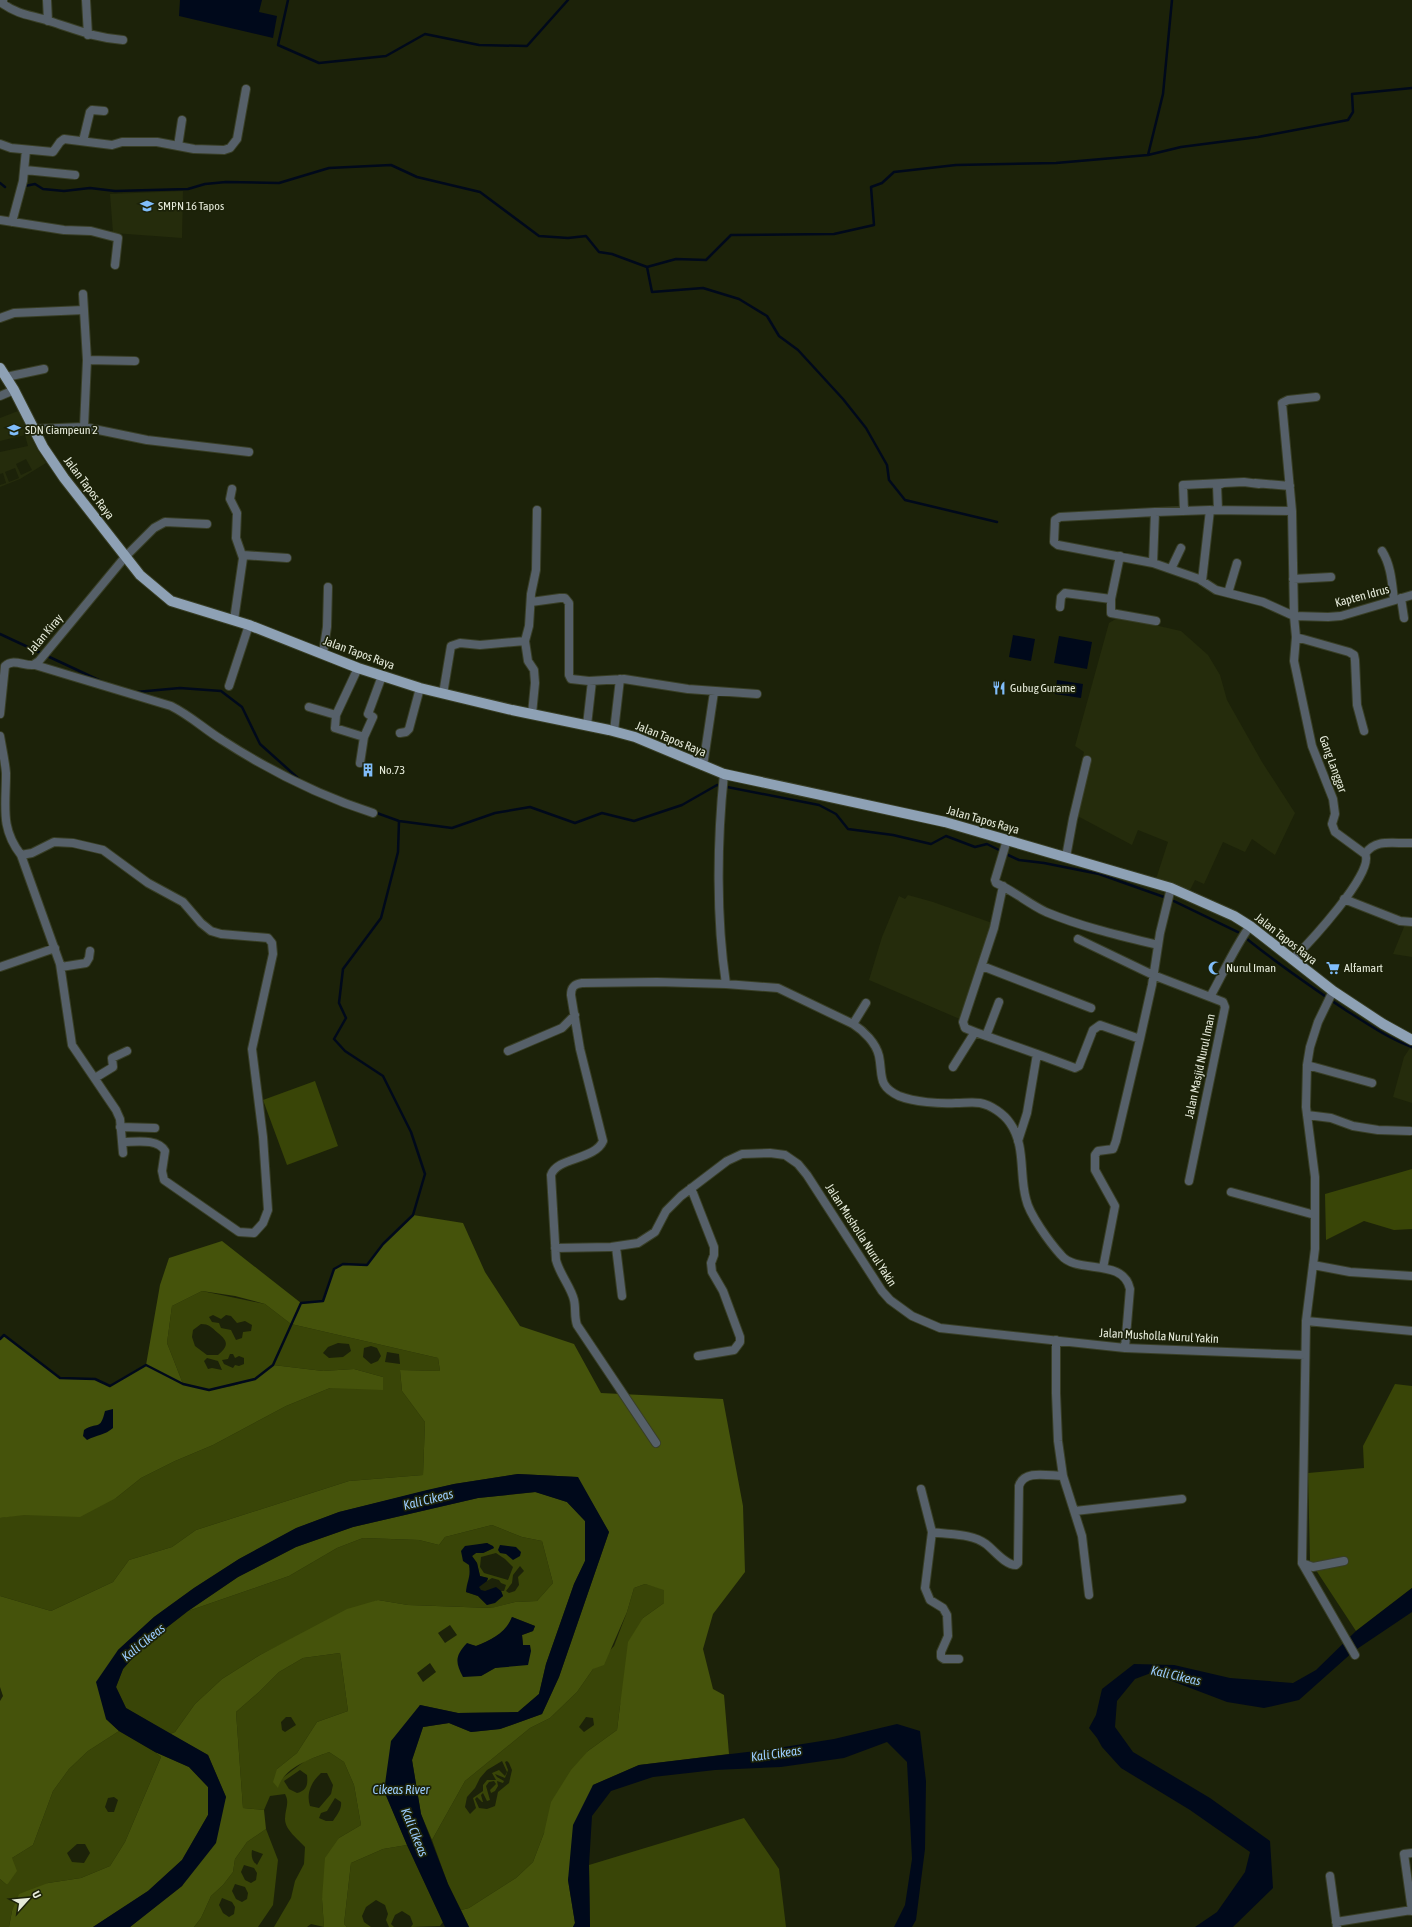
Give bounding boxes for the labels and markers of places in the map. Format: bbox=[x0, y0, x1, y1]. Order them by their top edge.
school or university icon: SMPN 16 Tapos bbox=[139, 198, 155, 214]
place label: SMPN 16 Tapos bbox=[158, 199, 224, 213]
school or university icon: SDN Ciampeun 2 bbox=[6, 422, 22, 438]
place label: SDN Ciampeun 2 bbox=[25, 423, 98, 437]
restaurant icon: Gubug Gurame bbox=[991, 680, 1007, 696]
place label: Gubug Gurame bbox=[1010, 681, 1076, 695]
building icon: No.73 bbox=[360, 762, 376, 778]
place label: No.73 bbox=[379, 763, 405, 777]
mosque icon: Nurul Iman bbox=[1207, 960, 1223, 976]
supermarket icon: Alfamart bbox=[1325, 960, 1341, 976]
place label: Nurul Iman bbox=[1226, 961, 1276, 975]
place label: Alfamart bbox=[1344, 961, 1384, 975]

